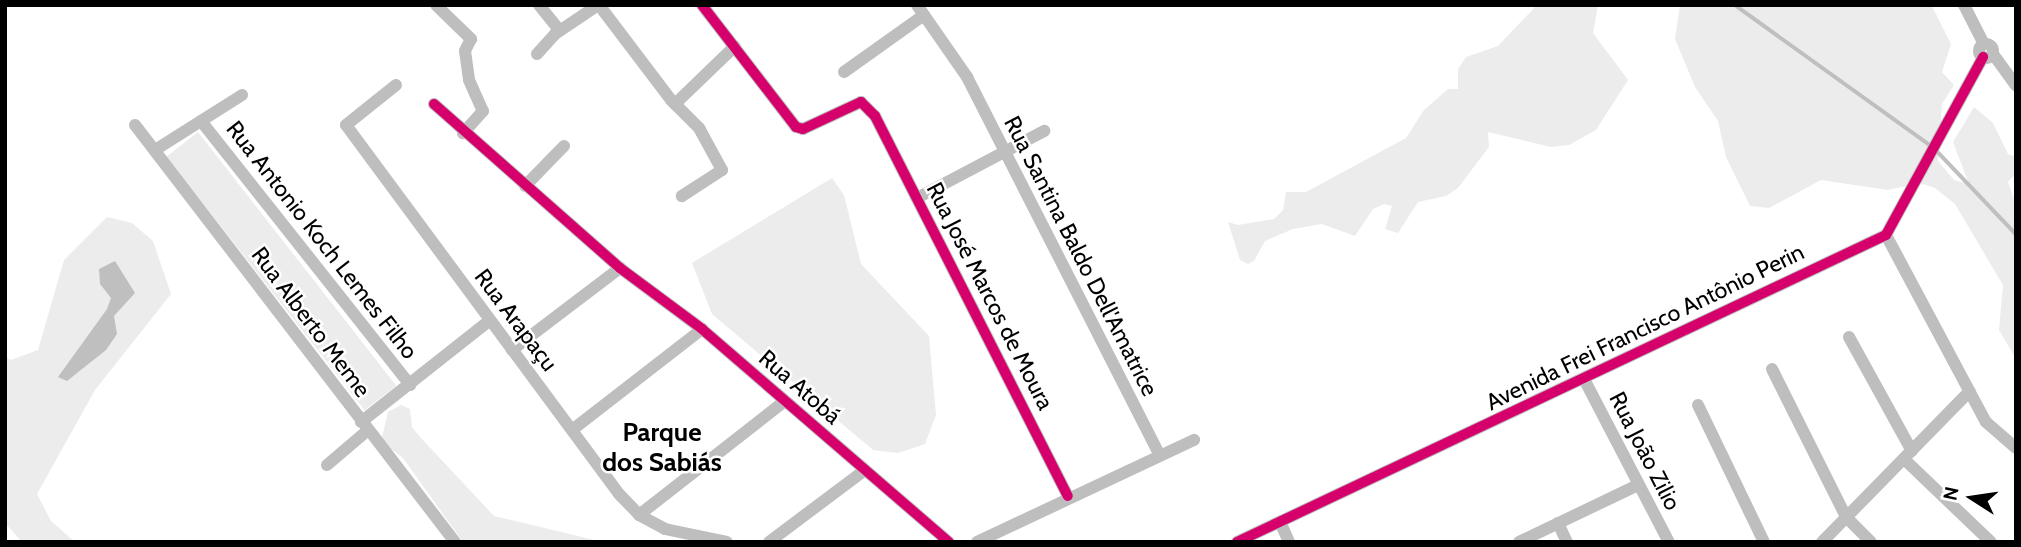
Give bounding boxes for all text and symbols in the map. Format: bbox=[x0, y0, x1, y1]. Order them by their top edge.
street label: Rua Santina Baldo Dell'Amatrice bbox=[998, 111, 1164, 401]
street label: Rua Antonio Koch Lemes Filho bbox=[220, 115, 424, 365]
street label: Rua José Marcos de Moura bbox=[921, 178, 1059, 414]
street label: Avenida Frei Francisco Antônio Perin bbox=[1482, 238, 1808, 416]
street label: Rua Alberto Meme bbox=[246, 242, 376, 402]
street label: Rua Arapaçu bbox=[469, 264, 563, 376]
street label: Rua Atobá bbox=[753, 344, 847, 430]
street label: Rua João Zilio bbox=[1603, 387, 1687, 515]
district label: Parque dos Sabiás bbox=[602, 417, 722, 478]
north arrow bbox=[1937, 463, 2007, 533]
text: N bbox=[1938, 485, 1964, 502]

